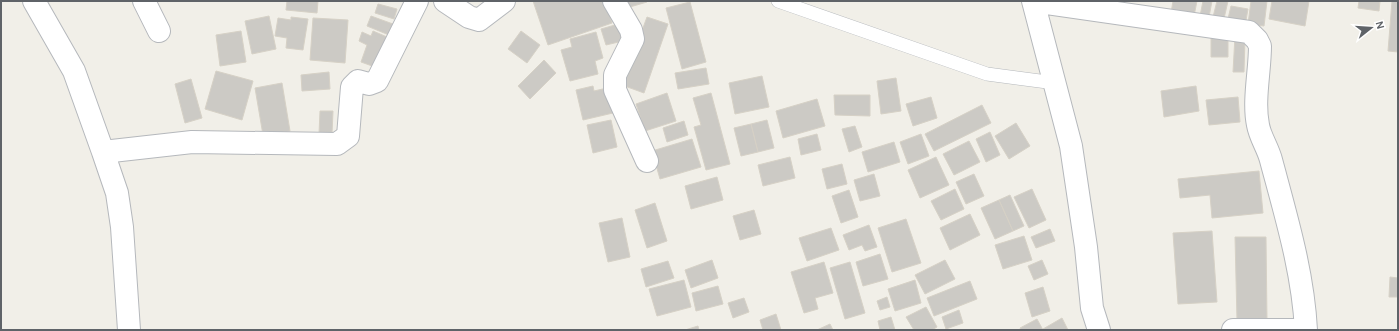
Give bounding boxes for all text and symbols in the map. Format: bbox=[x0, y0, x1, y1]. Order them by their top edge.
north arrow bbox=[1351, 8, 1391, 48]
text: N bbox=[1374, 20, 1386, 30]

